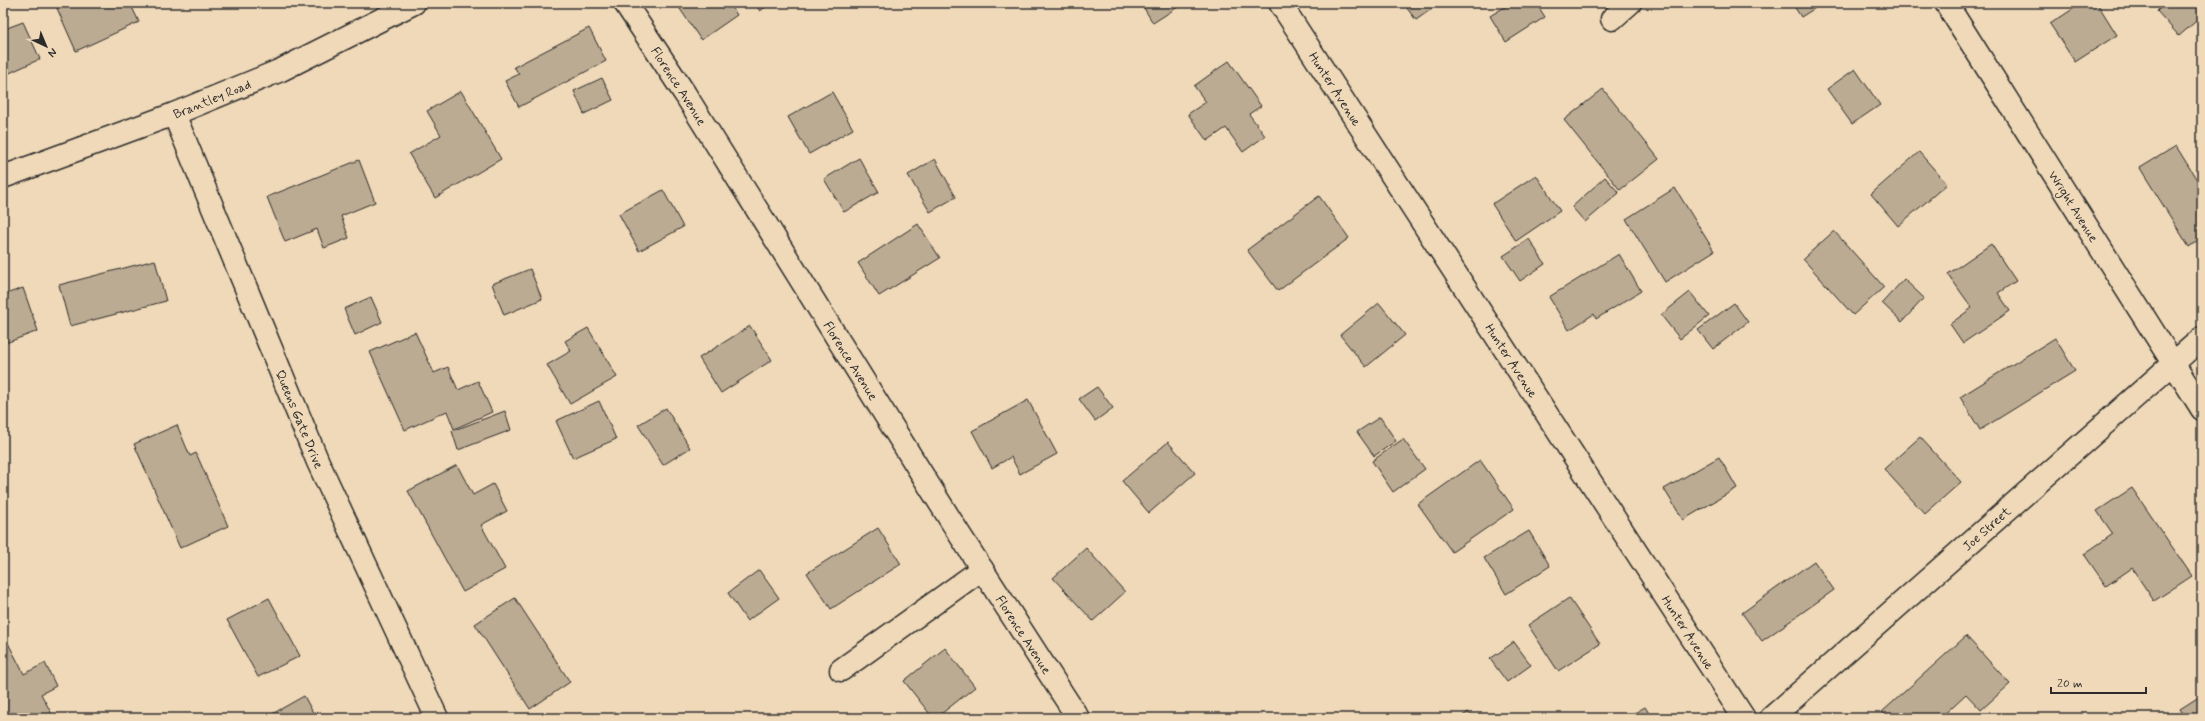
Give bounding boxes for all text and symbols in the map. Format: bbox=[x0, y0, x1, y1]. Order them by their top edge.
north arrow bbox=[26, 26, 66, 66]
street label: Florence Avenue bbox=[646, 44, 710, 129]
text: N bbox=[45, 45, 60, 60]
street label: Hunter Avenue bbox=[1304, 49, 1365, 130]
street label: Brantley Road bbox=[171, 76, 254, 123]
street label: Wright Avenue bbox=[2044, 168, 2102, 246]
street label: Florence Avenue bbox=[819, 318, 881, 404]
street label: Hunter Avenue bbox=[1480, 321, 1541, 401]
street label: Queens Gate Drive bbox=[271, 368, 327, 472]
street label: Joe Street bbox=[1959, 503, 2015, 555]
street label: Florence Avenue bbox=[991, 593, 1055, 678]
street label: Hunter Avenue bbox=[1657, 593, 1717, 673]
scale bar bbox=[2051, 669, 2146, 695]
text: 20 m bbox=[2057, 676, 2083, 692]

